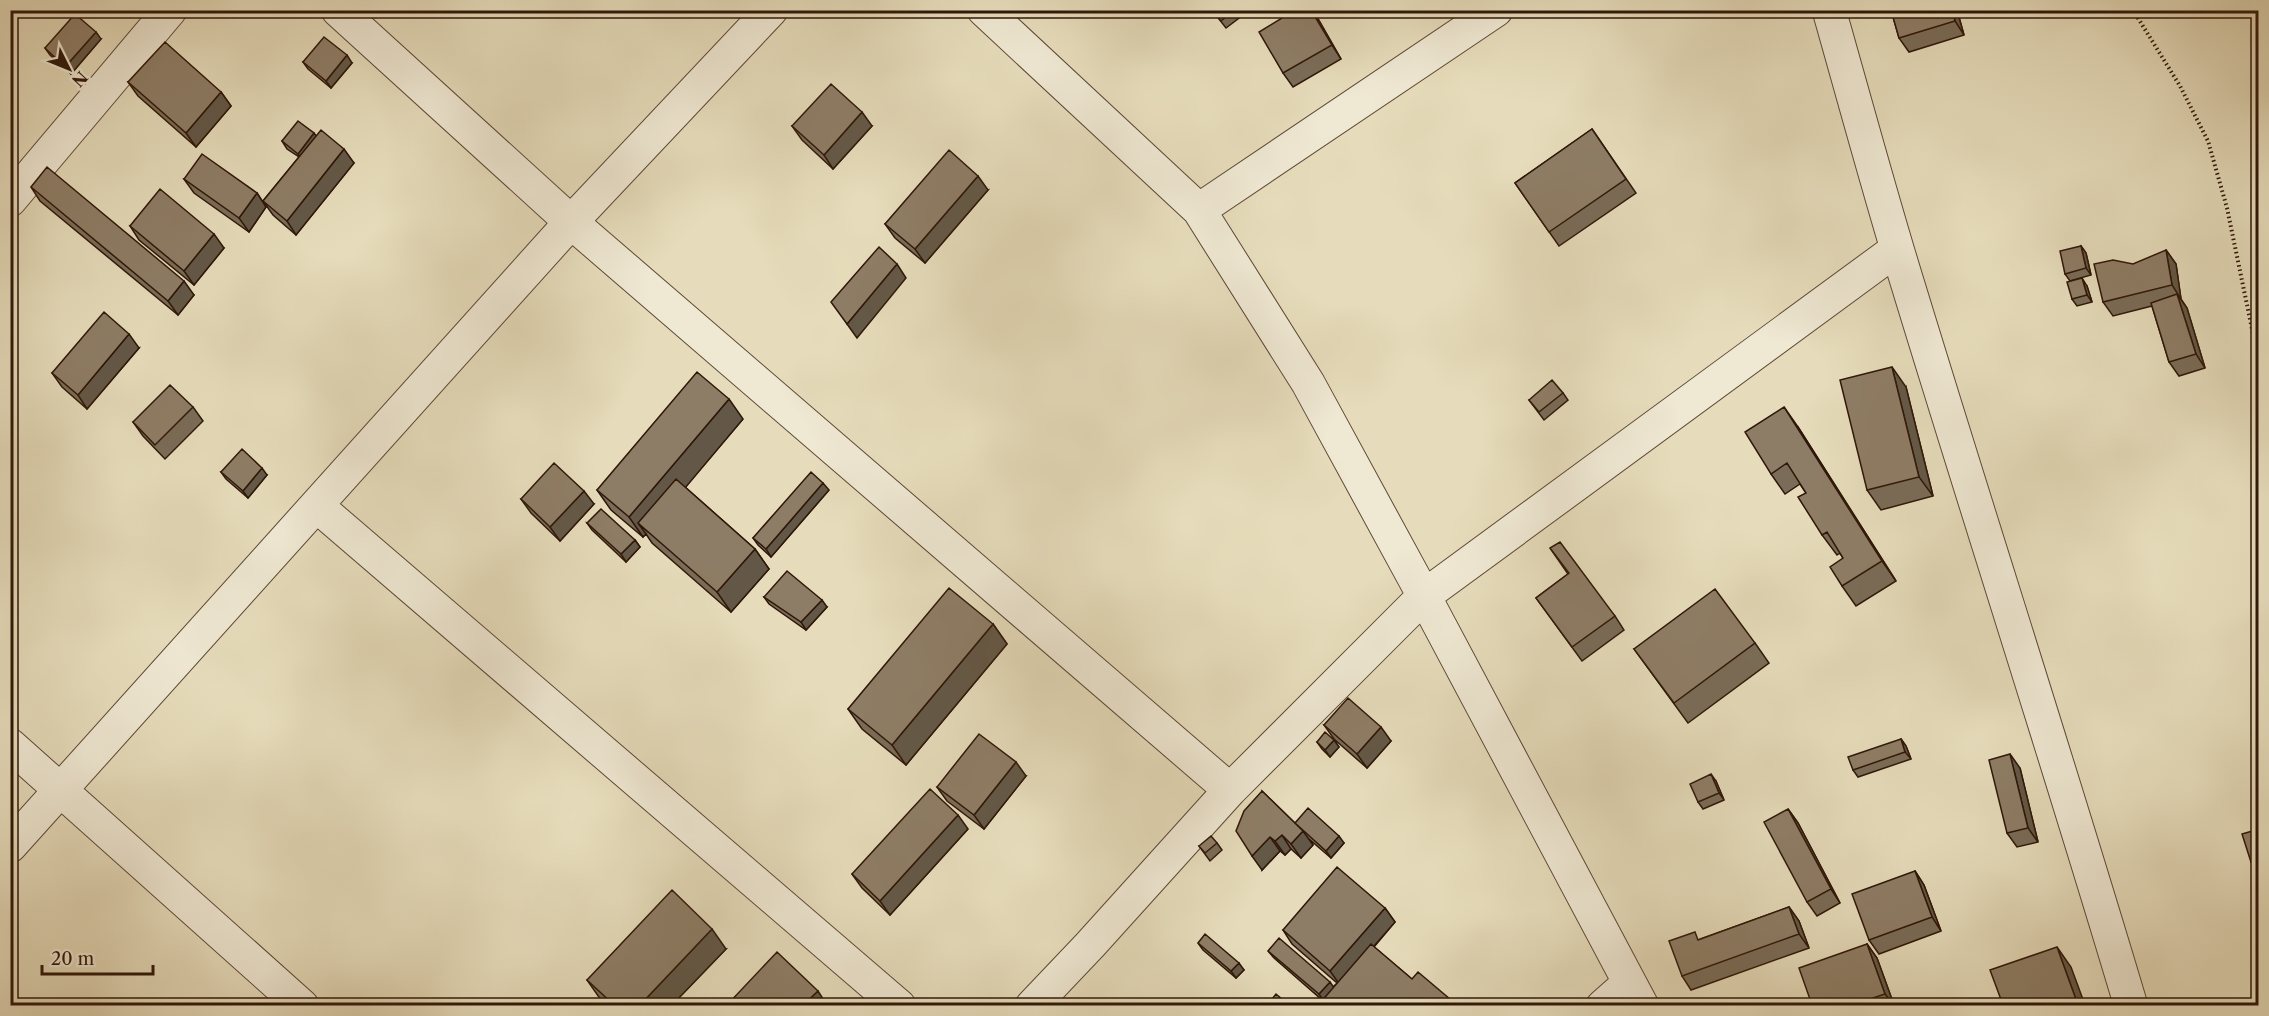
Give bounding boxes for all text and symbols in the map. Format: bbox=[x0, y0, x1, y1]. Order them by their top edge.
north arrow bbox=[39, 39, 99, 99]
text: N bbox=[68, 67, 92, 91]
scale bar bbox=[42, 938, 153, 976]
text: 20 m bbox=[51, 948, 95, 970]

